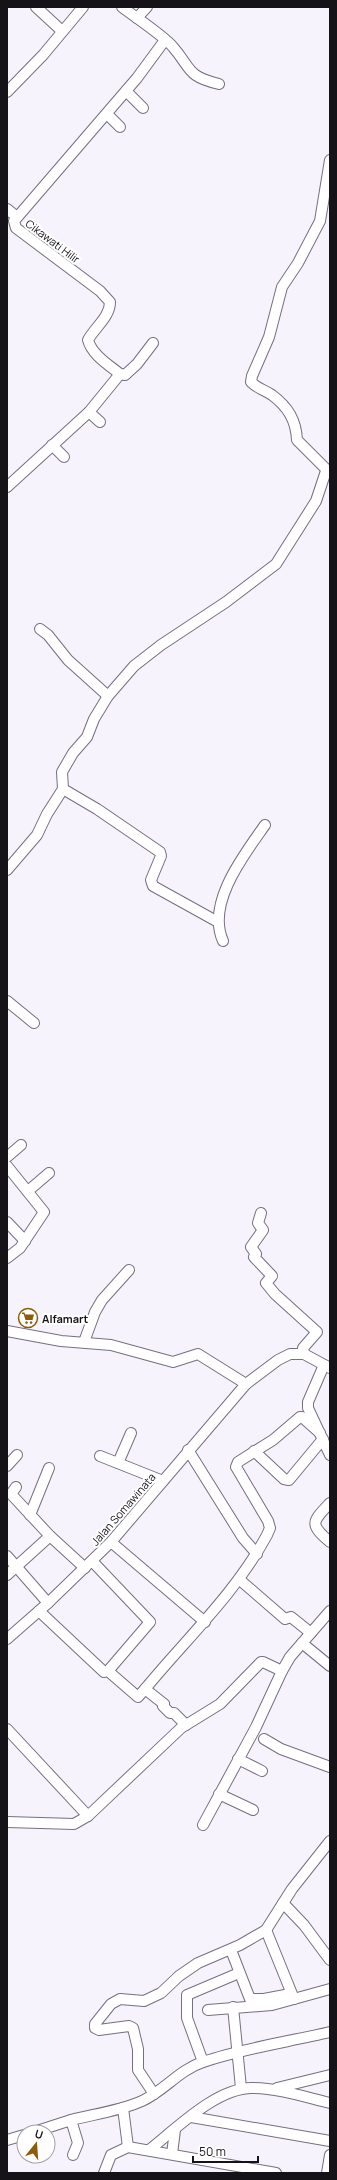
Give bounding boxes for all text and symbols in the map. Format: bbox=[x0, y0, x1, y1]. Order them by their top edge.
street label: Cikawati Hilir bbox=[23, 216, 83, 266]
supermarket icon: Alfamart bbox=[17, 1307, 39, 1329]
place label: Alfamart bbox=[42, 1311, 88, 1326]
street label: Jalan Somawinata bbox=[87, 1470, 159, 1548]
north arrow bbox=[16, 2124, 56, 2164]
text: U bbox=[33, 2126, 45, 2142]
scale bar bbox=[193, 2138, 258, 2164]
text: 50 m bbox=[199, 2143, 226, 2160]

